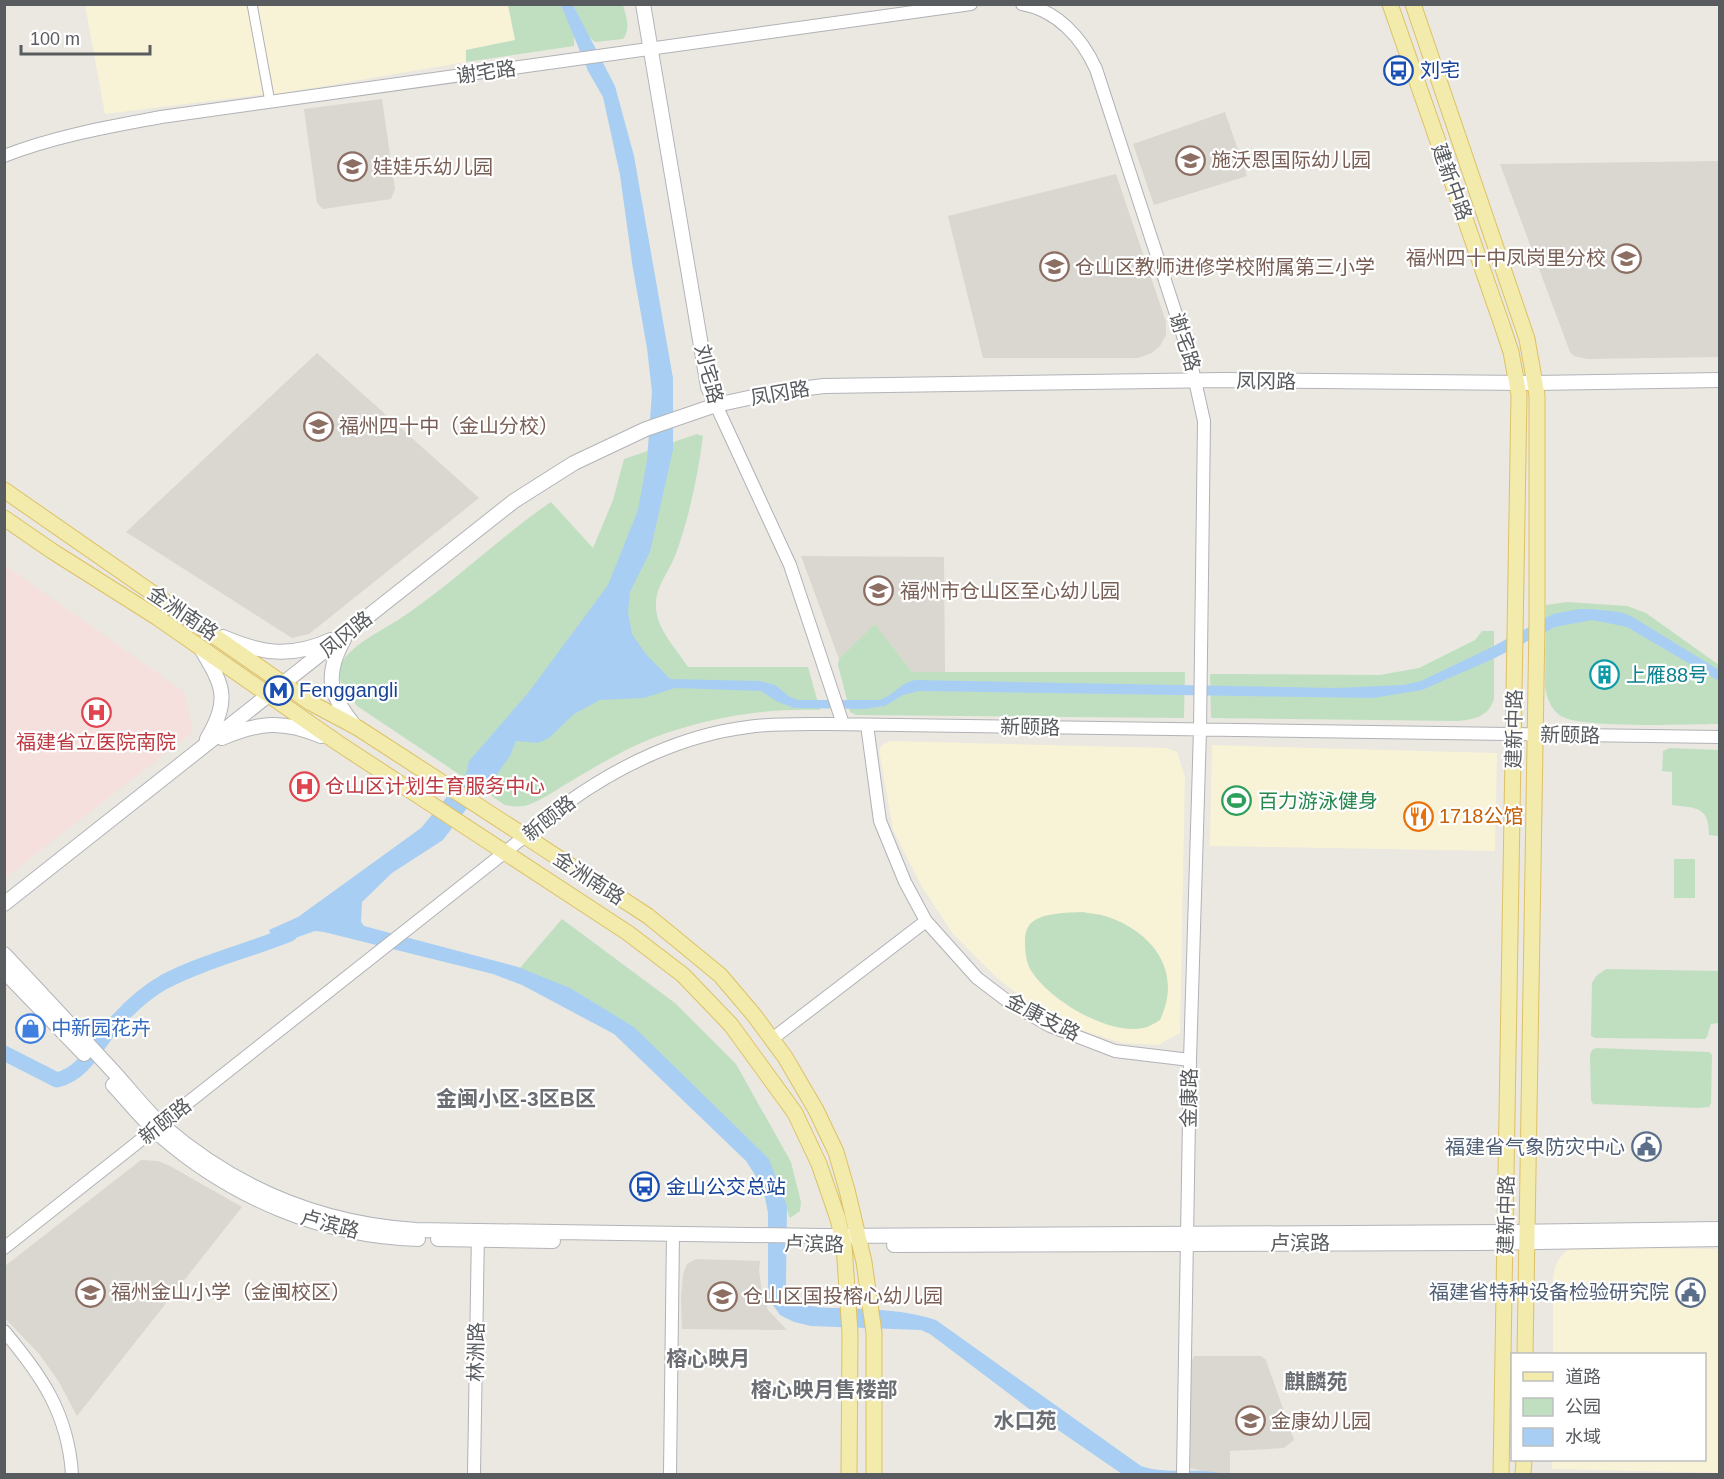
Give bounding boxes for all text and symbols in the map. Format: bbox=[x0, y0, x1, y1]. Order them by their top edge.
scale bar bbox=[21, 18, 150, 56]
text: 100 m bbox=[30, 29, 80, 49]
bus stop icon: 刘宅 bbox=[1383, 54, 1415, 86]
street label: 谢宅路 bbox=[455, 57, 517, 87]
place label: 刘宅 bbox=[1420, 59, 1460, 81]
street label: 建新中路 bbox=[1428, 141, 1476, 223]
school or university icon: 施沃恩国际幼儿园 bbox=[1174, 144, 1206, 176]
place label: 施沃恩国际幼儿园 bbox=[1211, 149, 1371, 171]
school or university icon: 娃娃乐幼儿园 bbox=[336, 151, 368, 183]
place label: 娃娃乐幼儿园 bbox=[373, 156, 493, 178]
school or university icon: 福州四十中凤岗里分校 bbox=[1611, 242, 1643, 274]
place label: 福州四十中凤岗里分校 bbox=[1406, 247, 1606, 269]
school or university icon: 仓山区教师进修学校附属第三小学 bbox=[1038, 251, 1070, 283]
place label: 仓山区教师进修学校附属第三小学 bbox=[1075, 256, 1375, 278]
street label: 谢宅路 bbox=[1166, 310, 1204, 374]
street label: 刘宅路 bbox=[691, 342, 727, 406]
street label: 凤冈路 bbox=[1236, 369, 1296, 393]
street label: 凤冈路 bbox=[749, 377, 811, 409]
school or university icon: 福州四十中（金山分校） bbox=[302, 410, 334, 442]
place label: 福州四十中（金山分校） bbox=[339, 415, 559, 437]
school or university icon: 福州市仓山区至心幼儿园 bbox=[863, 575, 895, 607]
place label: 福州市仓山区至心幼儿园 bbox=[900, 580, 1120, 602]
street label: 金洲南路 bbox=[144, 582, 222, 644]
street label: 凤冈路 bbox=[316, 607, 376, 661]
building icon: 上雁88号 bbox=[1589, 659, 1621, 691]
place label: 上雁88号 bbox=[1626, 664, 1708, 686]
metro station icon: Fenggangli bbox=[262, 674, 294, 706]
place label: Fenggangli bbox=[299, 679, 398, 701]
street label: 建新中路 bbox=[1502, 689, 1526, 769]
hospital icon: 福建省立医院南院 bbox=[80, 696, 112, 728]
street label: 新颐路 bbox=[1000, 715, 1060, 739]
street label: 新颐路 bbox=[1540, 723, 1600, 747]
place label: 福建省立医院南院 bbox=[16, 731, 176, 753]
hospital icon: 仓山区计划生育服务中心 bbox=[288, 770, 320, 802]
place label: 仓山区计划生育服务中心 bbox=[325, 775, 545, 797]
sports icon: 百力游泳健身 bbox=[1221, 785, 1253, 817]
place label: 百力游泳健身 bbox=[1258, 790, 1378, 812]
street label: 新颐路 bbox=[519, 791, 579, 845]
restaurant icon: 1718公馆 bbox=[1402, 800, 1434, 832]
place label: 1718公馆 bbox=[1439, 805, 1524, 827]
street label: 金洲南路 bbox=[549, 847, 629, 909]
street label: 金康支路 bbox=[1002, 989, 1084, 1045]
shop icon: 中新园花卉 bbox=[14, 1012, 46, 1044]
place label: 中新园花卉 bbox=[51, 1017, 151, 1039]
street label: 金康路 bbox=[1177, 1068, 1201, 1128]
district label: 金闽小区-3区B区 bbox=[436, 1087, 596, 1110]
street label: 新颐路 bbox=[135, 1094, 195, 1148]
public building icon: 福建省气象防灾中心 bbox=[1630, 1131, 1662, 1163]
place label: 福建省气象防灾中心 bbox=[1445, 1136, 1625, 1158]
bus stop icon: 金山公交总站 bbox=[629, 1171, 661, 1203]
street label: 建新中路 bbox=[1494, 1175, 1518, 1255]
place label: 金山公交总站 bbox=[666, 1176, 786, 1198]
street label: 卢滨路 bbox=[298, 1206, 362, 1242]
street label: 卢滨路 bbox=[784, 1232, 844, 1256]
street label: 卢滨路 bbox=[1270, 1232, 1330, 1254]
school or university icon: 福州金山小学（金闽校区） bbox=[74, 1276, 106, 1308]
public building icon: 福建省特种设备检验研究院 bbox=[1674, 1276, 1706, 1308]
school or university icon: 仓山区国投榕心幼儿园 bbox=[706, 1280, 738, 1312]
place label: 福州金山小学（金闽校区） bbox=[111, 1281, 351, 1303]
place label: 福建省特种设备检验研究院 bbox=[1429, 1281, 1669, 1303]
place label: 仓山区国投榕心幼儿园 bbox=[743, 1285, 943, 1307]
street label: 林洲路 bbox=[464, 1322, 488, 1382]
district label: 榕心映月 bbox=[666, 1347, 750, 1370]
legend bbox=[1511, 1353, 1706, 1461]
text: 道路 bbox=[1565, 1367, 1601, 1387]
district label: 麒麟苑 bbox=[1285, 1370, 1348, 1393]
district label: 榕心映月售楼部 bbox=[751, 1378, 898, 1401]
text: 公园 bbox=[1565, 1397, 1601, 1417]
school or university icon: 金康幼儿园 bbox=[1234, 1405, 1266, 1437]
district label: 水口苑 bbox=[994, 1409, 1057, 1432]
place label: 金康幼儿园 bbox=[1271, 1410, 1371, 1432]
text: 水域 bbox=[1565, 1427, 1601, 1447]

